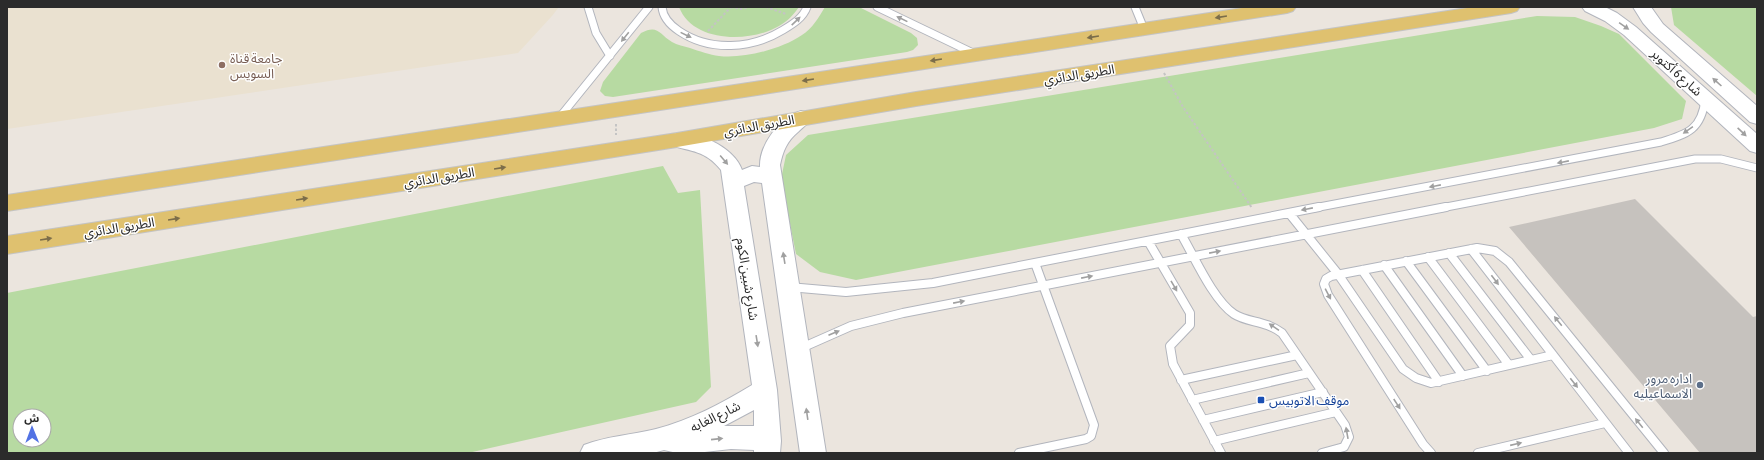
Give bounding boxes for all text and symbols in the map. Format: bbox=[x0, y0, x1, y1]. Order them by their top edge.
one-way arrow bbox=[1215, 14, 1227, 20]
one-way arrow bbox=[896, 16, 908, 22]
one-way arrow bbox=[791, 17, 801, 26]
one-way arrow bbox=[1619, 22, 1630, 30]
one-way arrow bbox=[621, 32, 629, 43]
one-way arrow bbox=[680, 32, 691, 38]
one-way arrow bbox=[1087, 34, 1099, 40]
street label: شارع 6 أكتوبر bbox=[1645, 45, 1706, 101]
place label: جامعة قناة السويس bbox=[230, 51, 283, 82]
one-way arrow bbox=[930, 57, 942, 63]
marker: جامعة قناة السويس bbox=[217, 60, 227, 70]
street label: الطريق الدائري bbox=[1043, 61, 1116, 90]
one-way arrow bbox=[802, 77, 814, 83]
one-way arrow bbox=[1712, 77, 1723, 86]
street label: الطريق الدائري bbox=[723, 112, 796, 142]
one-way arrow bbox=[1683, 126, 1693, 134]
one-way arrow bbox=[1737, 127, 1747, 137]
one-way arrow bbox=[720, 155, 728, 165]
one-way arrow bbox=[1556, 159, 1569, 165]
street label: الطريق الدائري bbox=[403, 164, 476, 193]
one-way arrow bbox=[494, 164, 506, 170]
one-way arrow bbox=[1429, 183, 1441, 189]
one-way arrow bbox=[296, 195, 308, 201]
one-way arrow bbox=[1301, 207, 1313, 213]
street label: الطريق الدائري bbox=[83, 214, 156, 243]
one-way arrow bbox=[168, 216, 180, 222]
one-way arrow bbox=[39, 236, 52, 242]
street label: شارع شبين الكوم bbox=[731, 237, 761, 322]
one-way arrow bbox=[1208, 249, 1221, 255]
one-way arrow bbox=[781, 252, 787, 264]
one-way arrow bbox=[1081, 274, 1093, 280]
one-way arrow bbox=[1491, 274, 1499, 285]
one-way arrow bbox=[1171, 281, 1178, 292]
one-way arrow bbox=[1325, 288, 1331, 300]
one-way arrow bbox=[953, 299, 966, 305]
one-way arrow bbox=[1553, 316, 1562, 327]
one-way arrow bbox=[1269, 323, 1279, 331]
one-way arrow bbox=[828, 330, 840, 336]
one-way arrow bbox=[754, 335, 760, 348]
place label: اداره مرور الاسماعيليه bbox=[1633, 371, 1692, 401]
one-way arrow bbox=[1570, 377, 1579, 388]
marker: اداره مرور الاسماعيليه bbox=[1695, 380, 1705, 390]
place label: موقف الاتوبيس bbox=[1269, 393, 1350, 409]
marker: موقف الاتوبيس bbox=[1256, 395, 1266, 405]
street label: شارع الغابه bbox=[688, 398, 744, 438]
one-way arrow bbox=[1393, 398, 1401, 409]
north arrow bbox=[12, 408, 52, 448]
one-way arrow bbox=[804, 408, 810, 420]
text: ش bbox=[24, 412, 39, 425]
one-way arrow bbox=[1635, 417, 1644, 428]
one-way arrow bbox=[1344, 426, 1350, 439]
one-way arrow bbox=[711, 436, 723, 443]
one-way arrow bbox=[1510, 441, 1522, 447]

